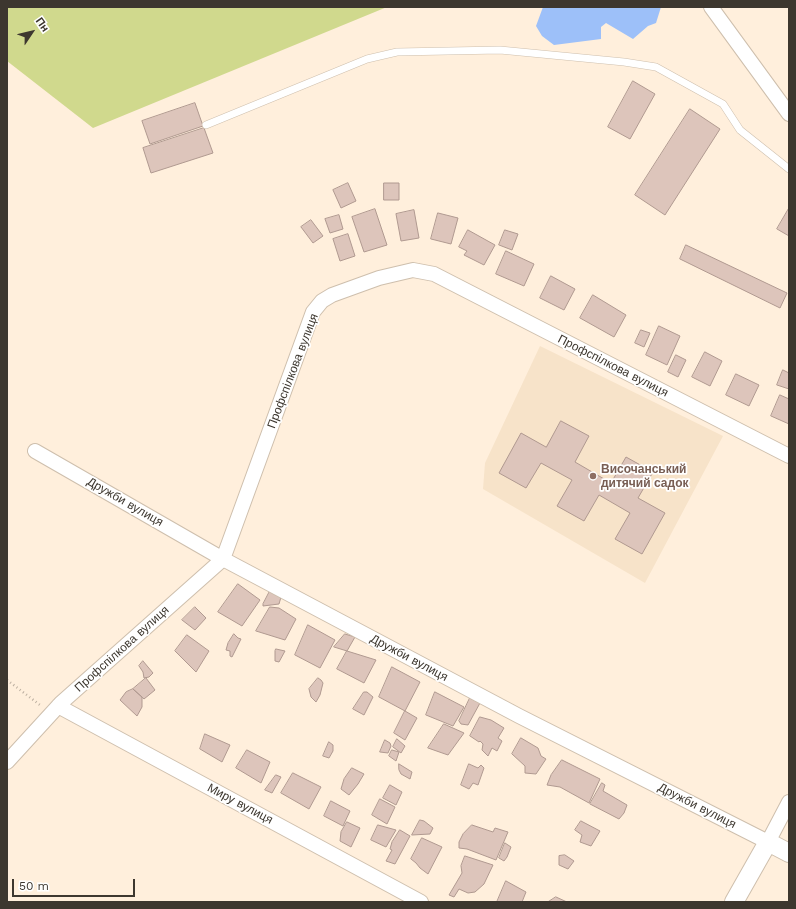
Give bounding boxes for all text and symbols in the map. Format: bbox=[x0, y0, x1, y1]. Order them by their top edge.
north arrow bbox=[12, 12, 52, 52]
text: Пн bbox=[33, 15, 52, 35]
street label: Профспілкова вулиця bbox=[264, 311, 322, 431]
street label: Профспілкова вулиця bbox=[555, 332, 671, 400]
place label: Височанський дитячий садок bbox=[601, 462, 688, 490]
marker: Височанський дитячий садок bbox=[588, 471, 598, 481]
street label: Дружби вулиця bbox=[84, 474, 166, 530]
street label: Профспілкова вулиця bbox=[72, 603, 172, 695]
street label: Дружби вулиця bbox=[368, 632, 450, 684]
street label: Дружби вулиця bbox=[656, 780, 738, 832]
street label: Миру вулиця bbox=[205, 781, 275, 827]
scale bar bbox=[14, 871, 137, 897]
text: 50 m bbox=[19, 879, 49, 893]

